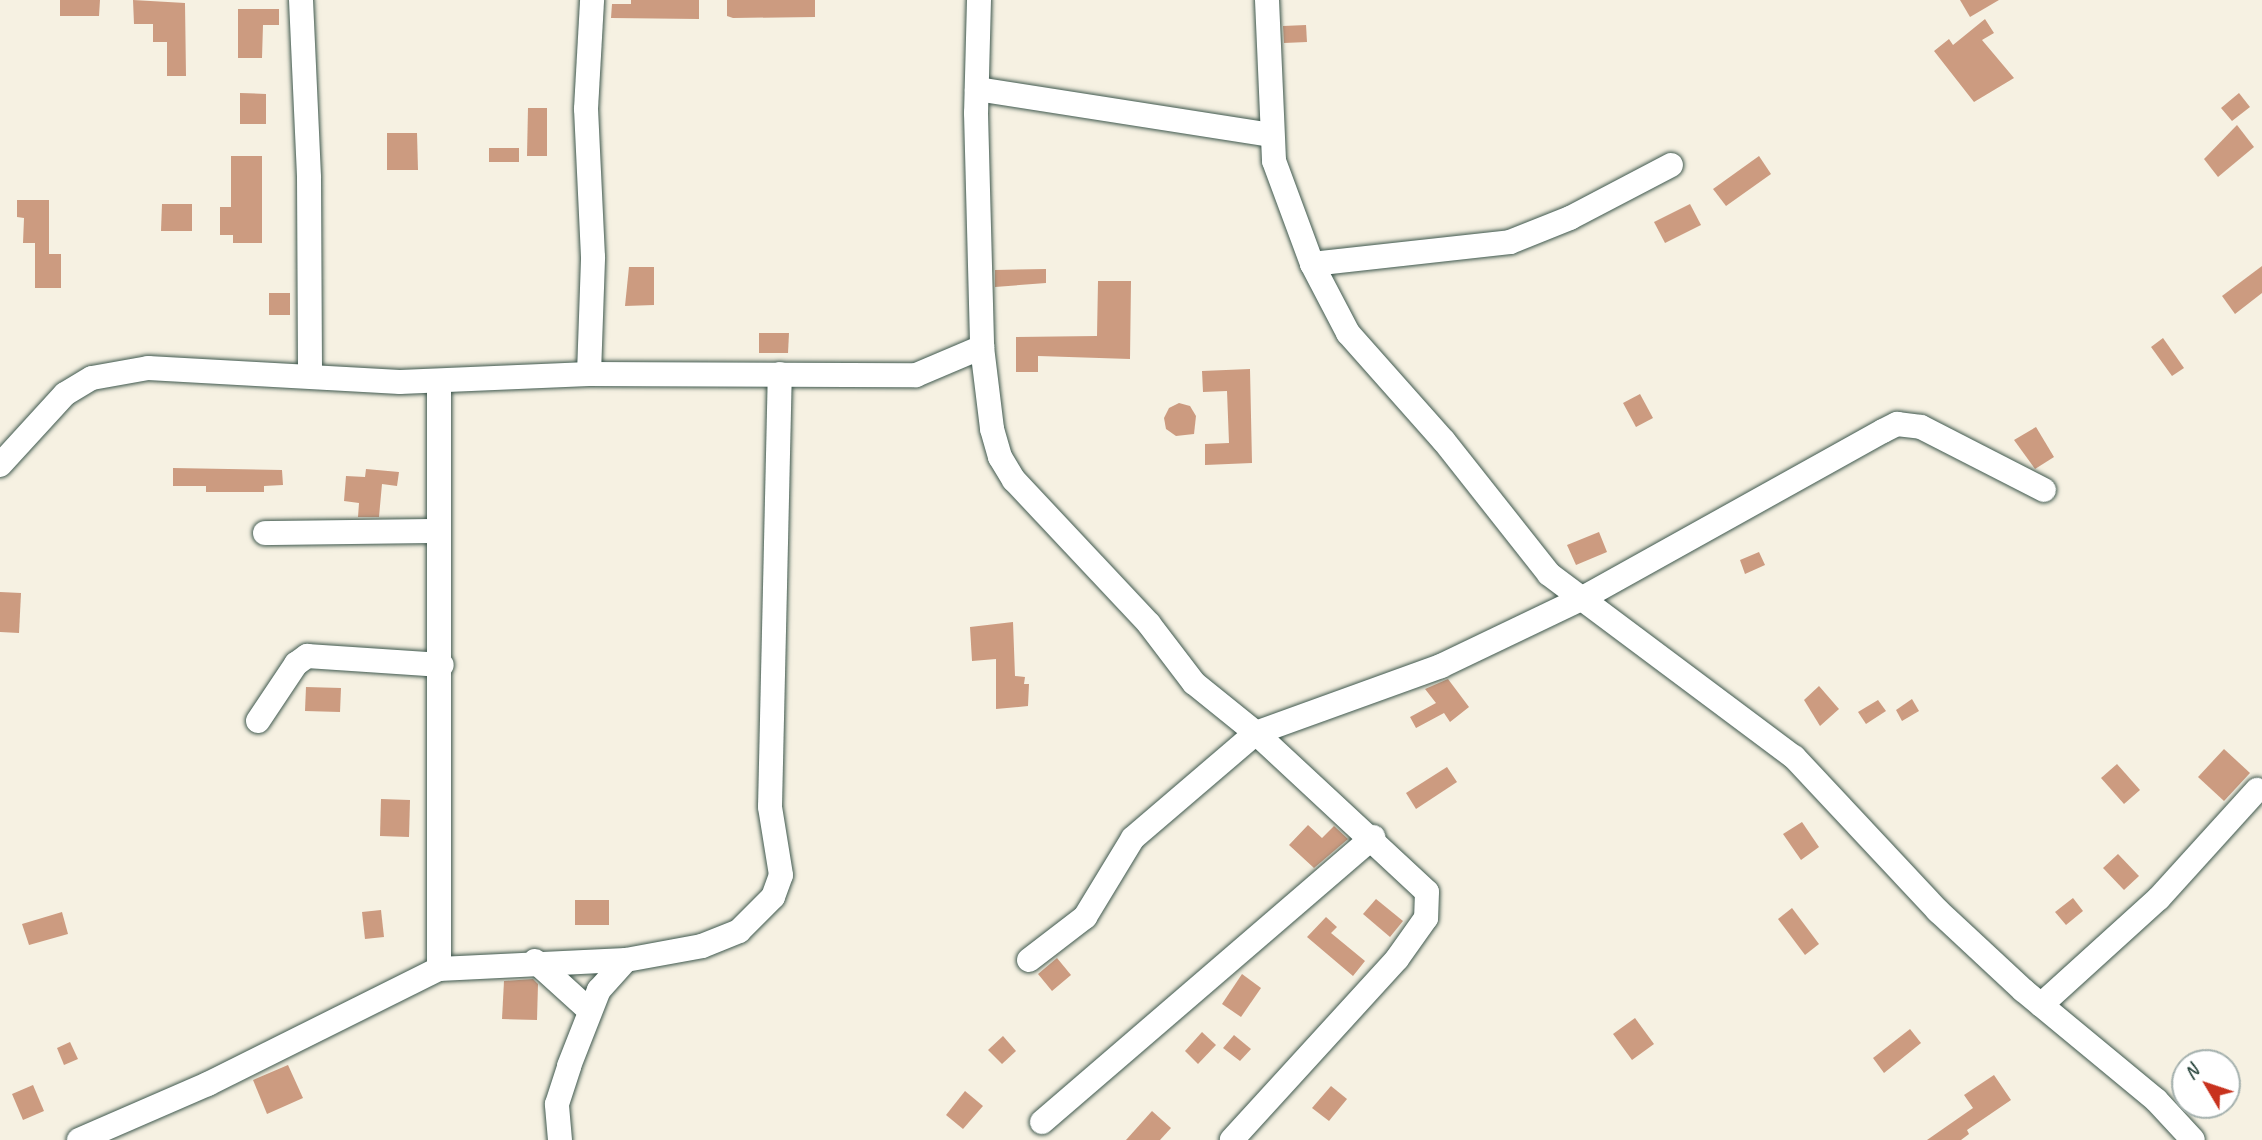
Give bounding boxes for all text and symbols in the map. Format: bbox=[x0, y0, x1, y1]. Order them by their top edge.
north arrow bbox=[2171, 1049, 2241, 1119]
text: N bbox=[2178, 1060, 2204, 1084]

